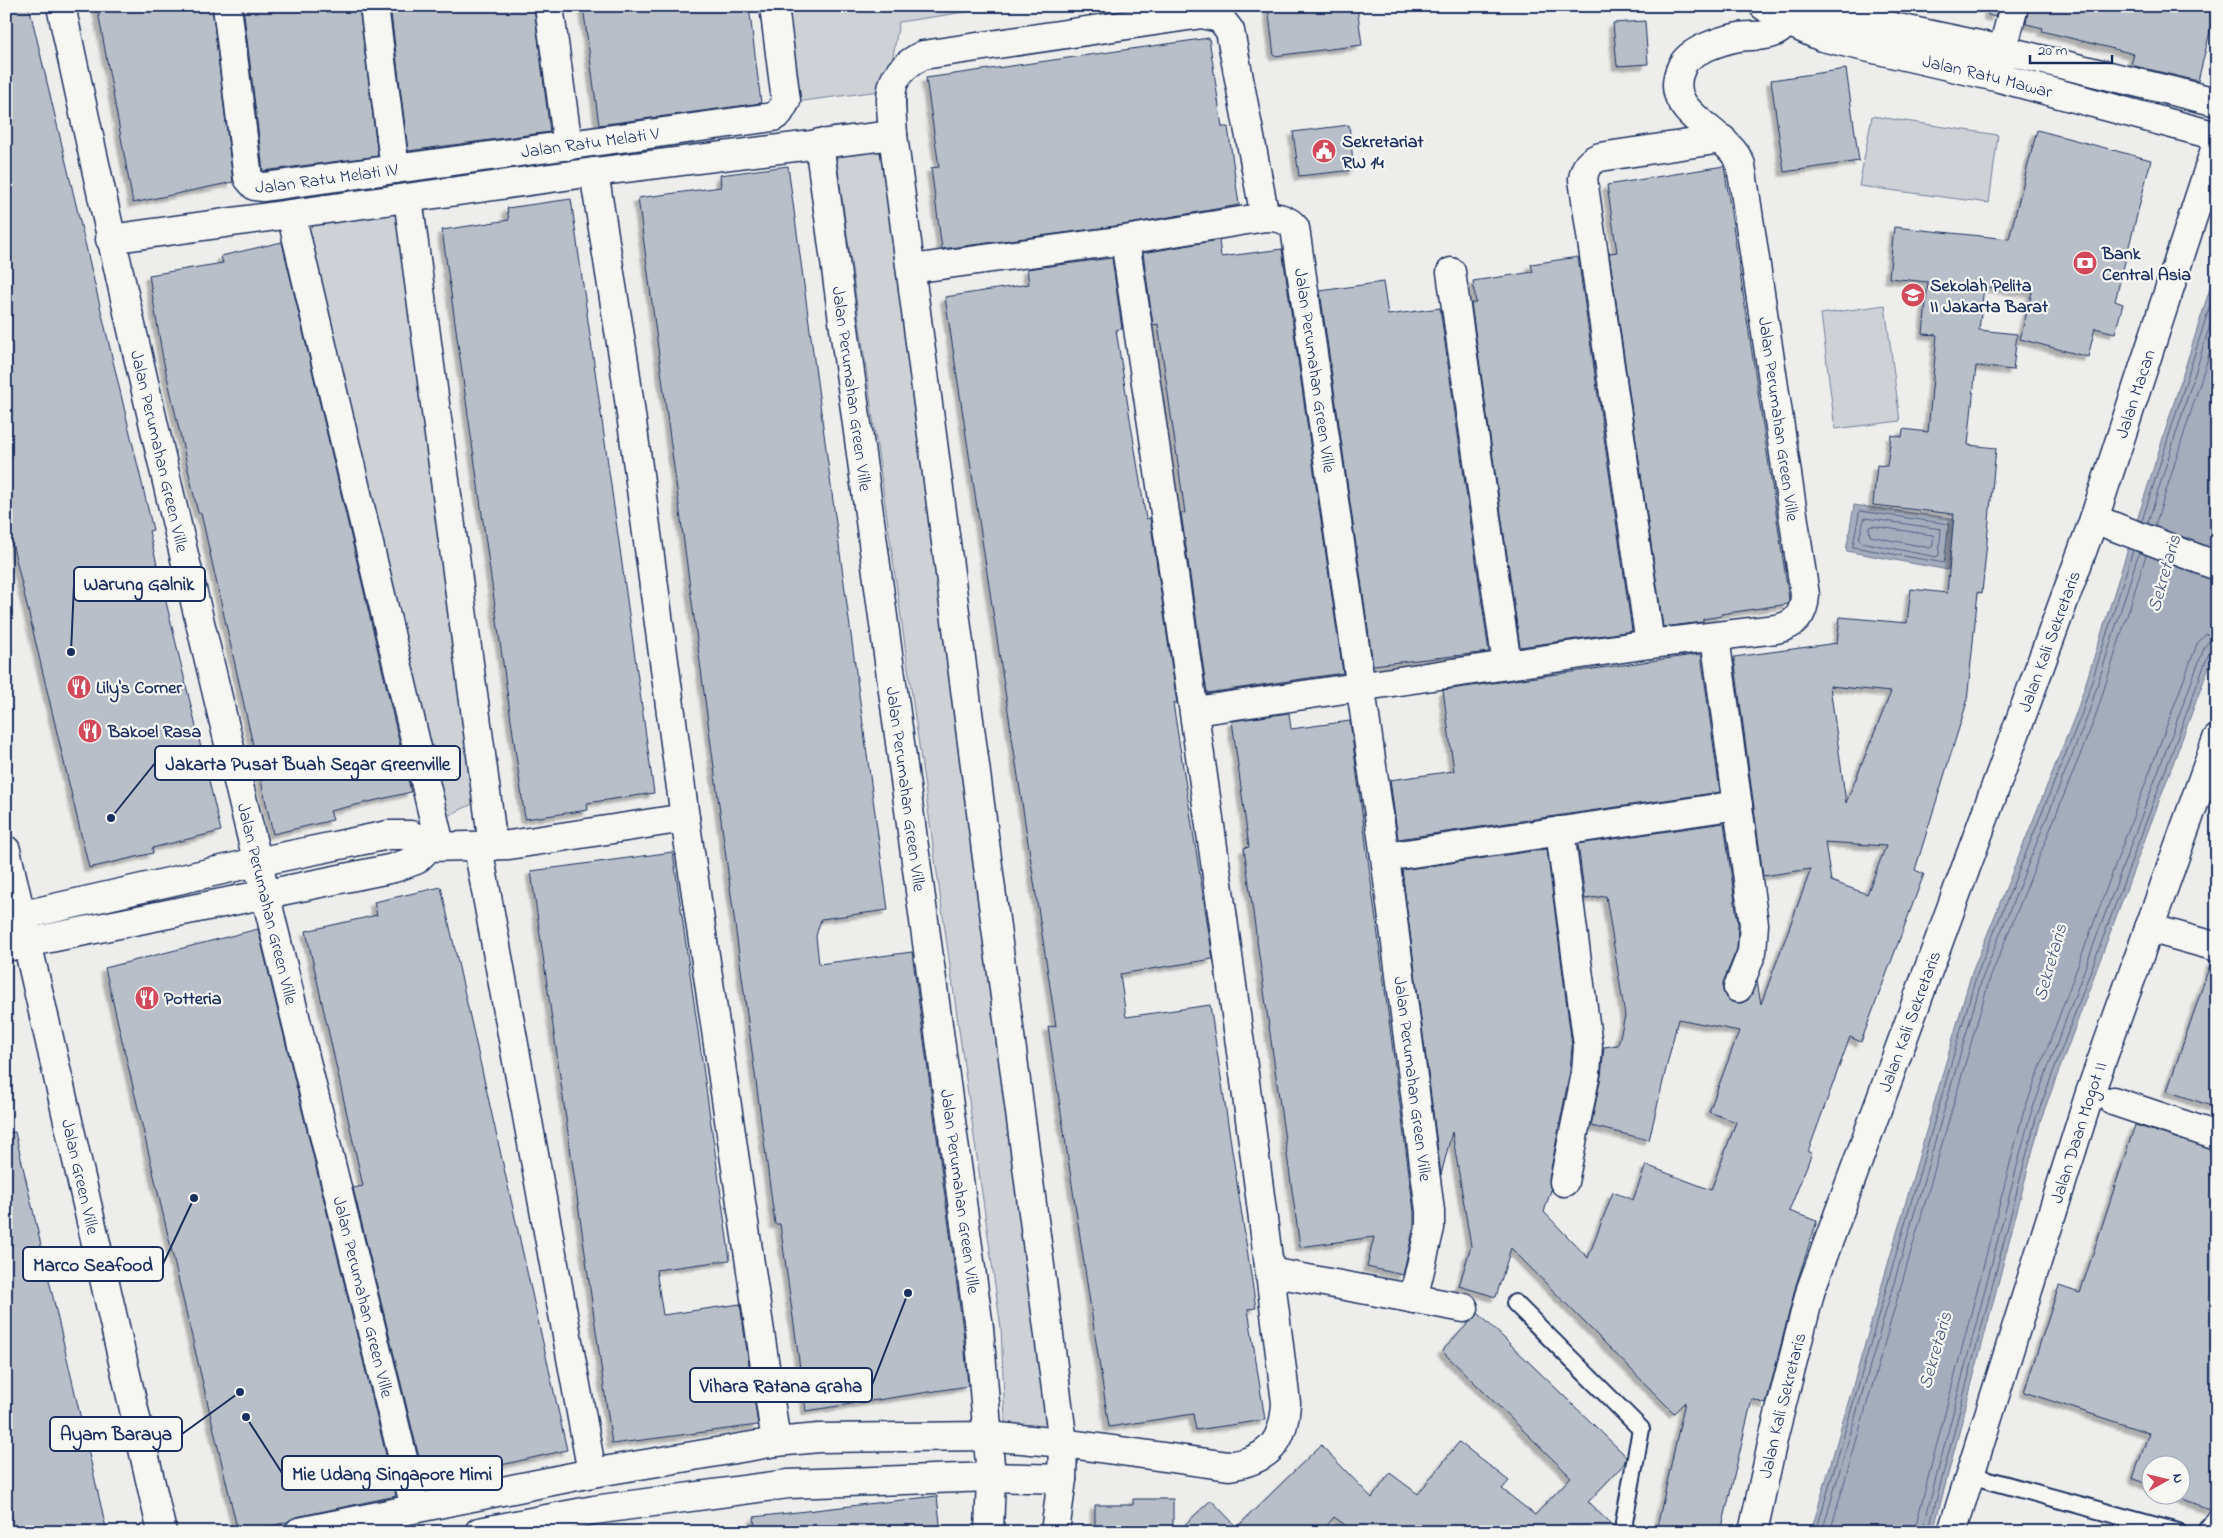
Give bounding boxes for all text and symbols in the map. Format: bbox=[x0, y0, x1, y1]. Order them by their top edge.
scale bar bbox=[2030, 32, 2113, 64]
text: 20 m bbox=[2038, 40, 2068, 62]
street label: Jalan Ratu Mawar bbox=[1919, 49, 2055, 107]
street label: Jalan Ratu Melati V bbox=[519, 122, 662, 167]
place label: Sekretariat RW 14 bbox=[1342, 130, 1424, 177]
public building icon: Sekretariat RW 14 bbox=[1311, 138, 1337, 164]
street label: Jalan Ratu Melati IV bbox=[254, 158, 400, 202]
place label: Bank Central Asia bbox=[2101, 242, 2191, 289]
bank icon: Bank Central Asia bbox=[2072, 250, 2098, 276]
street label: Jalan Perumahan Green Ville bbox=[1286, 267, 1341, 476]
place label: Sekolah Pelita II Jakarta Barat bbox=[1930, 274, 2049, 321]
school or university icon: Sekolah Pelita II Jakarta Barat bbox=[1900, 282, 1926, 308]
street label: Jalan Perumahan Green Ville bbox=[824, 285, 877, 494]
street label: Jalan Perumahan Green Ville bbox=[1750, 315, 1804, 524]
street label: Jalan Macan bbox=[2110, 347, 2164, 442]
street label: Jalan Perumahan Green Ville bbox=[122, 348, 194, 556]
water label: Sekretaris bbox=[2142, 532, 2189, 615]
callout: Warung Galnik bbox=[74, 567, 205, 601]
street label: Jalan Kali Sekretaris bbox=[2013, 568, 2089, 716]
text: Warung Galnik bbox=[84, 572, 195, 601]
restaurant icon: Lily's Corner bbox=[66, 674, 92, 700]
place label: Lily's Corner bbox=[96, 676, 182, 703]
street label: Jalan Perumahan Green Ville bbox=[878, 685, 931, 894]
restaurant icon: Bakoel Rasa bbox=[77, 718, 103, 744]
place label: Bakoel Rasa bbox=[107, 720, 202, 746]
callout: Jakarta Pusat Buah Segar Greenville bbox=[155, 746, 460, 780]
text: Jakarta Pusat Buah Segar Greenville bbox=[166, 752, 451, 781]
street label: Jalan Perumahan Green Ville bbox=[229, 801, 303, 1008]
water label: Sekretaris bbox=[2028, 921, 2075, 1004]
street label: Jalan Kali Sekretaris bbox=[1873, 948, 1949, 1096]
street label: Jalan Perumahan Green Ville bbox=[1385, 975, 1437, 1184]
restaurant icon: Potteria bbox=[134, 985, 160, 1011]
place label: Potteria bbox=[164, 987, 222, 1013]
street label: Jalan Daan Mogot II bbox=[2045, 1059, 2115, 1207]
street label: Jalan Perumahan Green Ville bbox=[932, 1088, 985, 1297]
street label: Jalan Green Ville bbox=[53, 1117, 105, 1238]
street label: Jalan Perumahan Green Ville bbox=[325, 1194, 399, 1402]
callout: Marco Seafood bbox=[23, 1247, 163, 1281]
text: Marco Seafood bbox=[33, 1253, 153, 1280]
water label: Sekretaris bbox=[1913, 1309, 1960, 1392]
street label: Jalan Kali Sekretaris bbox=[1754, 1330, 1814, 1481]
callout: Vihara Ratana Graha bbox=[690, 1368, 872, 1402]
text: Vihara Ratana Graha bbox=[699, 1374, 862, 1401]
callout: Ayam Baraya bbox=[50, 1417, 182, 1451]
text: Ayam Baraya bbox=[60, 1422, 172, 1451]
callout: Mie Udang Singapore Mimi bbox=[282, 1456, 502, 1490]
north arrow bbox=[2140, 1456, 2190, 1506]
text: Mie Udang Singapore Mimi bbox=[292, 1462, 492, 1491]
text: N bbox=[2166, 1472, 2188, 1485]

